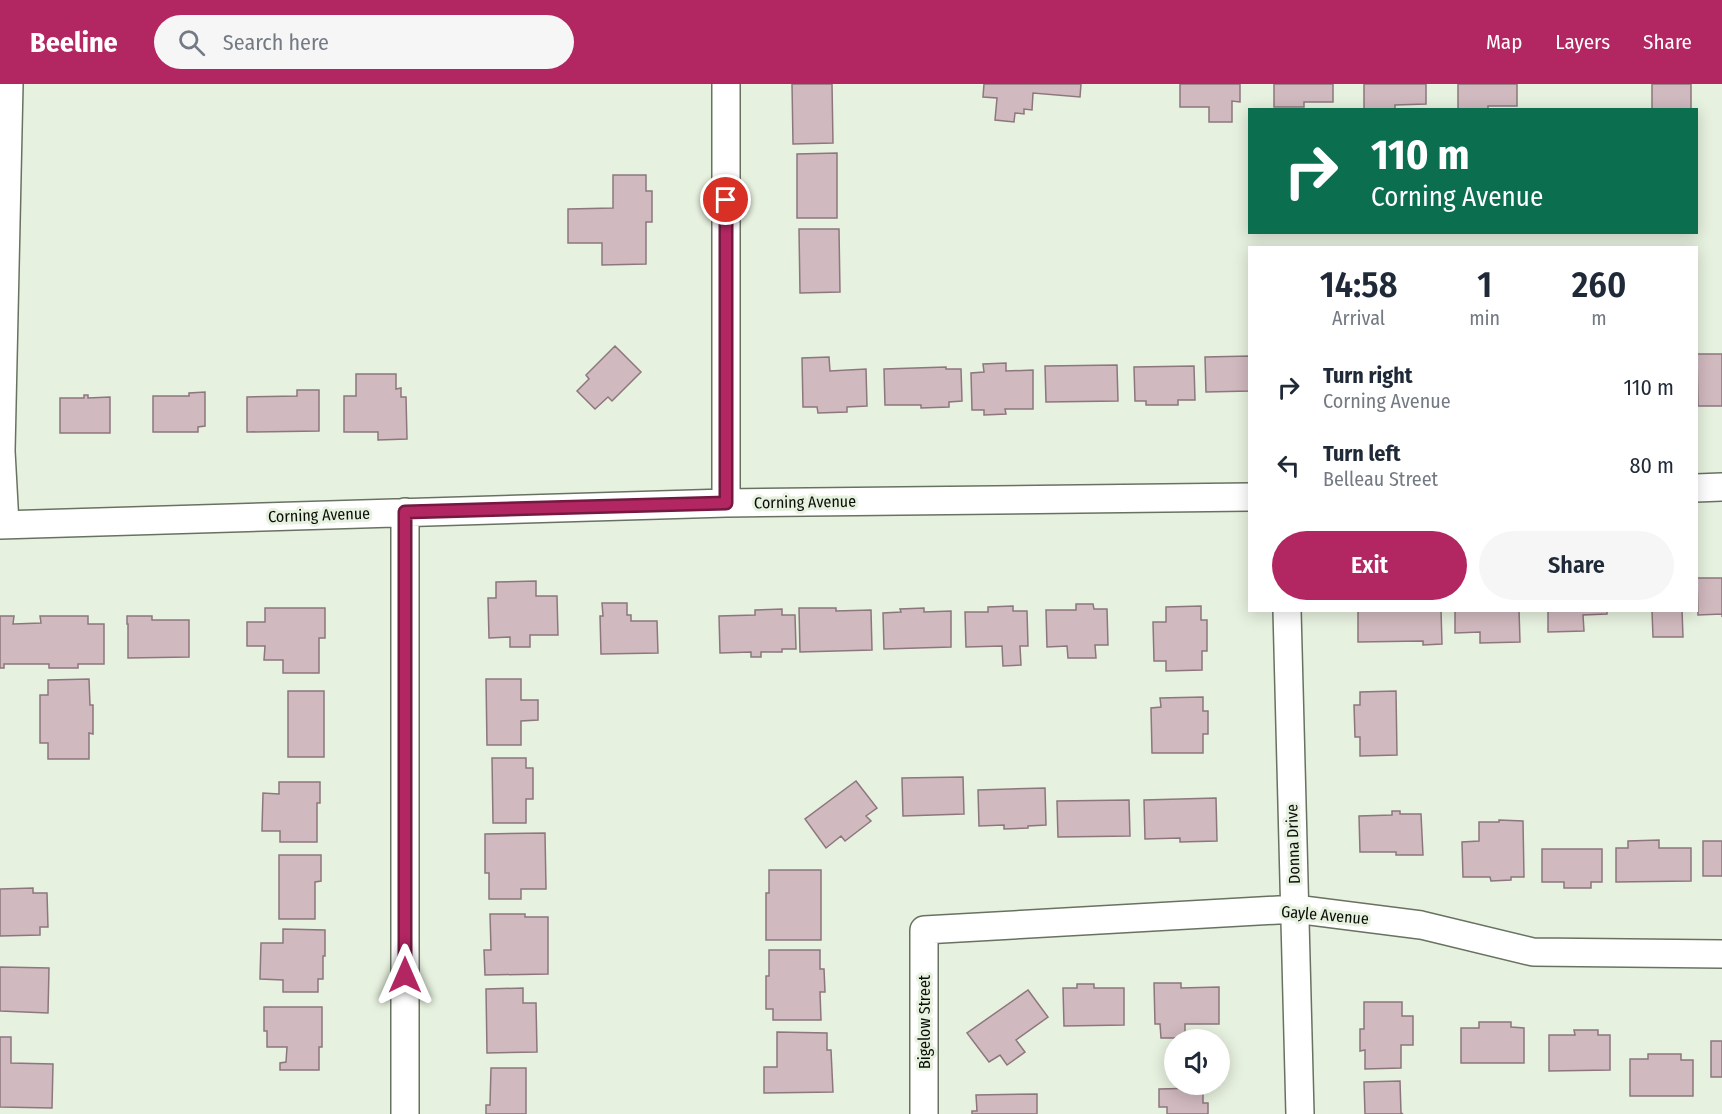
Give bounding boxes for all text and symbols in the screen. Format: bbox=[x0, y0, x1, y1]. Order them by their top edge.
search box bbox=[154, 15, 574, 69]
text: Beeline bbox=[30, 26, 118, 59]
icon: search bbox=[175, 26, 208, 59]
text: Search here bbox=[223, 29, 329, 56]
text: Map bbox=[1486, 29, 1522, 55]
text: Layers bbox=[1555, 29, 1610, 55]
text: Share bbox=[1643, 29, 1692, 55]
text: 110 m bbox=[1371, 130, 1470, 180]
icon: right bbox=[1272, 132, 1350, 210]
pin bbox=[700, 174, 751, 225]
text: Corning Avenue bbox=[1371, 181, 1543, 213]
icon: arrive bbox=[709, 183, 742, 216]
text: 14:58 bbox=[1320, 263, 1398, 307]
text: 1 bbox=[1477, 263, 1492, 307]
text: 260 bbox=[1572, 263, 1626, 307]
text: Arrival bbox=[1332, 306, 1385, 330]
text: min bbox=[1469, 306, 1500, 330]
text: m bbox=[1591, 306, 1607, 330]
text: Turn right bbox=[1323, 362, 1412, 389]
icon: right bbox=[1272, 371, 1305, 404]
text: 110 m bbox=[1624, 374, 1674, 401]
text: Corning Avenue bbox=[1323, 389, 1451, 413]
text: Turn left bbox=[1323, 440, 1401, 467]
icon: left bbox=[1272, 449, 1305, 482]
text: 80 m bbox=[1629, 452, 1674, 479]
text: Belleau Street bbox=[1323, 467, 1438, 491]
street label: Corning Avenue bbox=[754, 492, 856, 512]
street label: Corning Avenue bbox=[268, 504, 370, 526]
button: Exit bbox=[1272, 531, 1467, 600]
button: Share bbox=[1479, 531, 1674, 600]
street label: Donna Drive bbox=[1282, 804, 1304, 884]
street label: Gayle Avenue bbox=[1280, 902, 1370, 928]
position arrow bbox=[373, 943, 437, 1007]
street label: Bigelow Street bbox=[915, 974, 934, 1069]
map controls bbox=[1164, 1029, 1230, 1095]
button: sound bbox=[1164, 1029, 1230, 1095]

